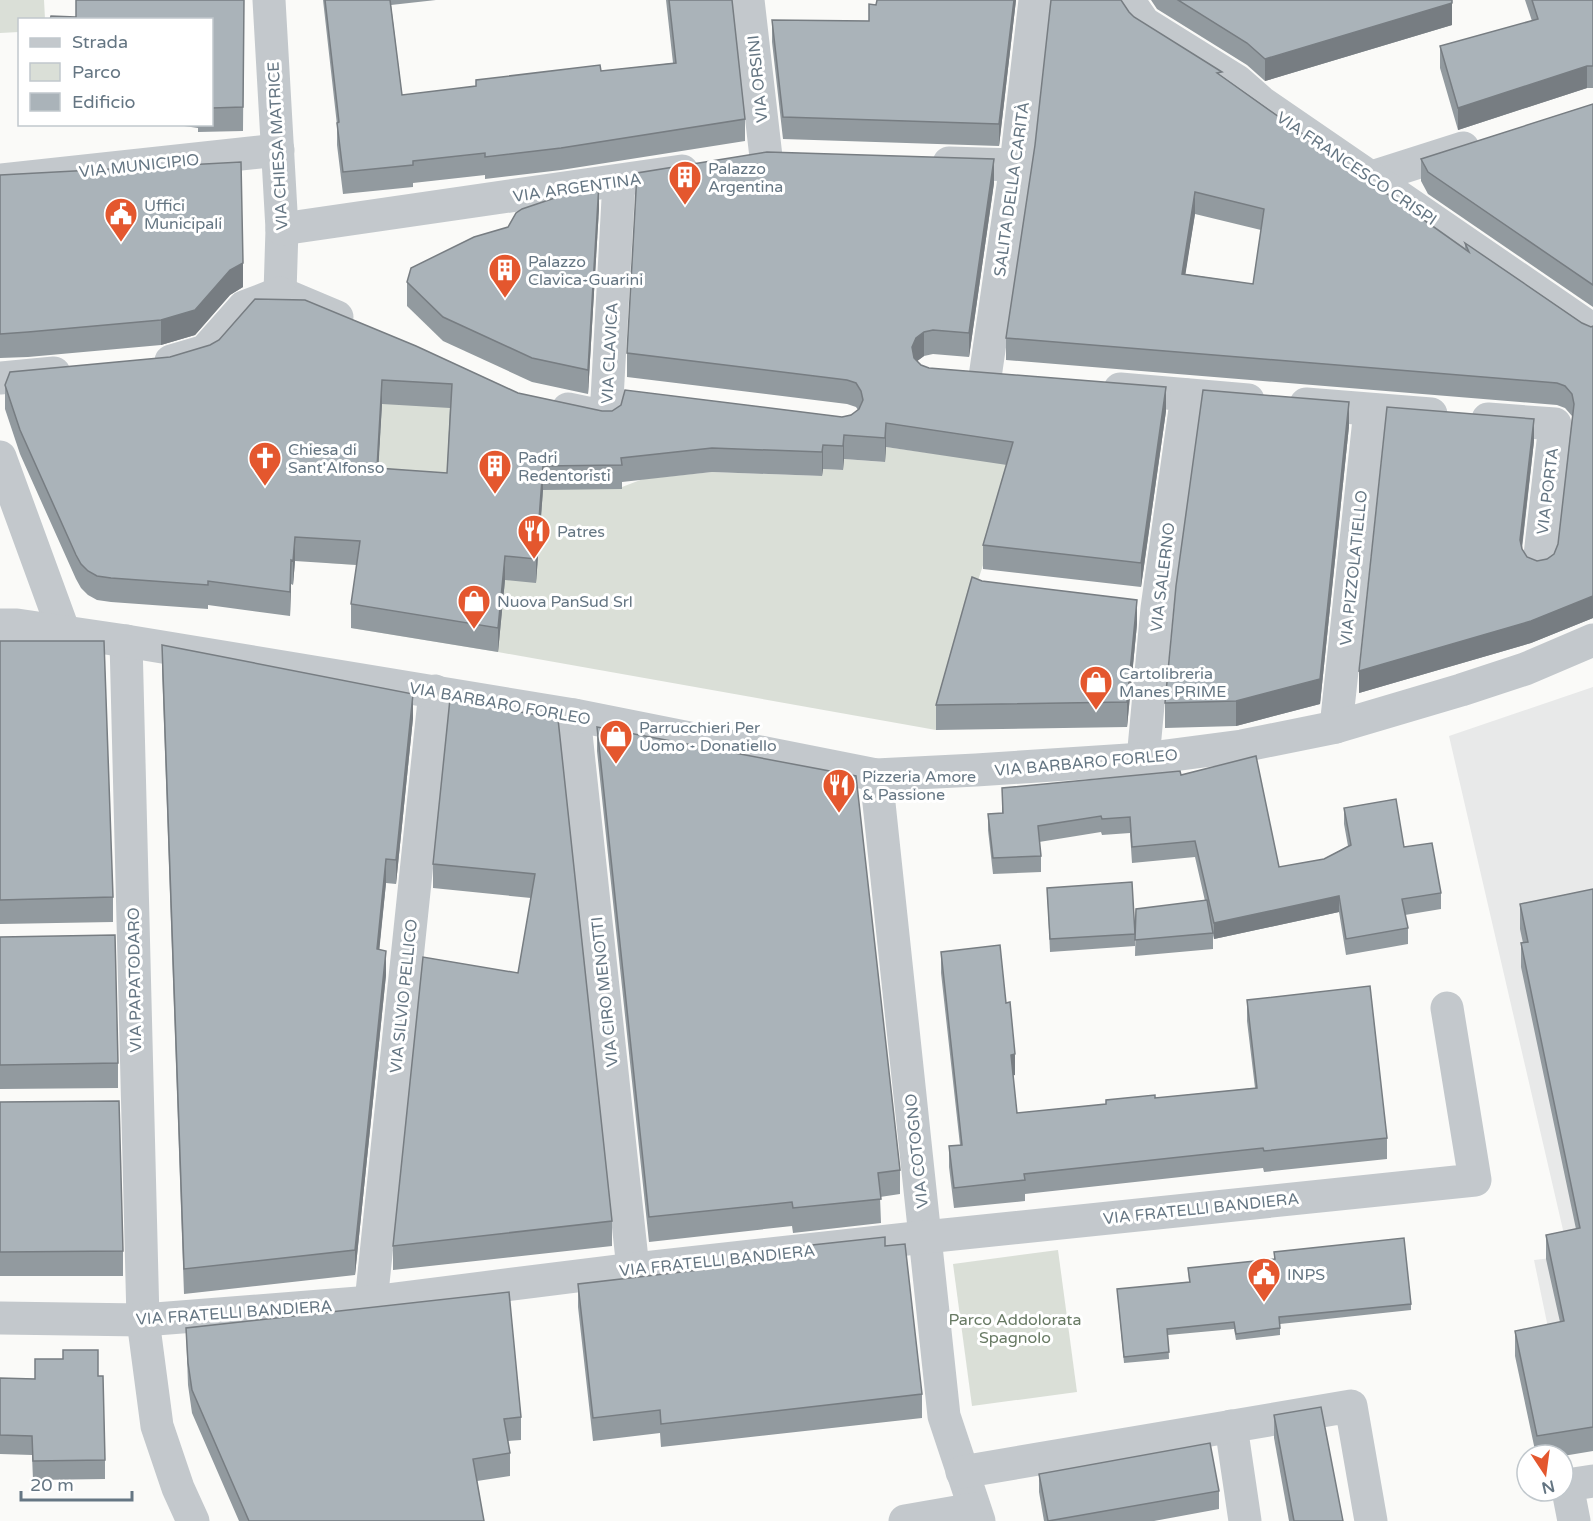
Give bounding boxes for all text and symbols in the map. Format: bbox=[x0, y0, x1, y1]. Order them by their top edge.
legend bbox=[18, 18, 213, 126]
text: Strada bbox=[72, 31, 128, 53]
street label: VIA ORSINI bbox=[743, 34, 773, 124]
text: Parco bbox=[72, 61, 121, 83]
street label: VIA CHIESA MATRICE bbox=[264, 61, 292, 231]
text: Edificio bbox=[72, 91, 136, 113]
street label: SALITA DELLA CARITÀ bbox=[990, 100, 1034, 278]
street label: VIA FRANCESCO CRISPI bbox=[1272, 108, 1440, 230]
street label: VIA MUNICIPIO bbox=[78, 150, 200, 182]
building icon: Palazzo Argentina bbox=[667, 159, 703, 206]
place label: Palazzo Argentina bbox=[708, 159, 783, 197]
street label: VIA ARGENTINA bbox=[512, 169, 643, 207]
public building icon: Uffici Municipali bbox=[103, 196, 139, 243]
place label: Uffici Municipali bbox=[144, 196, 222, 234]
building icon: Palazzo Clavica-Guarini bbox=[487, 252, 523, 299]
place label: Palazzo Clavica-Guarini bbox=[528, 252, 643, 290]
street label: VIA CLAVICA bbox=[597, 302, 623, 404]
church icon: Chiesa di Sant'Alfonso bbox=[247, 440, 283, 487]
place label: Chiesa di Sant'Alfonso bbox=[288, 440, 384, 478]
street label: VIA PORTA bbox=[1533, 446, 1563, 536]
building icon: Padri Redentoristi bbox=[477, 448, 513, 495]
place label: Padri Redentoristi bbox=[518, 448, 611, 486]
street label: VIA PIZZOLATIELLO bbox=[1336, 489, 1372, 647]
restaurant icon: Patres bbox=[516, 513, 552, 560]
street label: VIA SALERNO bbox=[1146, 521, 1180, 633]
place label: Patres bbox=[557, 522, 605, 542]
shop icon: Nuova PanSud Srl bbox=[456, 583, 492, 630]
place label: Nuova PanSud Srl bbox=[497, 592, 633, 612]
shop icon: Cartolibreria Manes PRIME bbox=[1078, 664, 1114, 711]
place label: Cartolibreria Manes PRIME bbox=[1119, 664, 1226, 702]
street label: VIA BARBARO FORLEO bbox=[408, 678, 592, 730]
shop icon: Parrucchieri Per Uomo - Donatiello bbox=[598, 718, 634, 765]
place label: Parrucchieri Per Uomo - Donatiello bbox=[639, 718, 777, 756]
street label: VIA BARBARO FORLEO bbox=[994, 745, 1179, 781]
restaurant icon: Pizzeria Amore & Passione bbox=[821, 767, 857, 814]
place label: Pizzeria Amore & Passione bbox=[862, 767, 976, 805]
street label: VIA PAPATODARO bbox=[124, 907, 146, 1053]
street label: VIA CIRO MENOTTI bbox=[587, 916, 623, 1068]
street label: VIA SILVIO PELLICO bbox=[386, 918, 422, 1074]
street label: VIA COTOGNO bbox=[901, 1092, 933, 1209]
street label: VIA FRATELLI BANDIERA bbox=[1102, 1189, 1300, 1229]
street label: VIA FRATELLI BANDIERA bbox=[618, 1241, 816, 1281]
public building icon: INPS bbox=[1246, 1256, 1282, 1303]
place label: INPS bbox=[1287, 1265, 1325, 1285]
street label: VIA FRATELLI BANDIERA bbox=[135, 1296, 333, 1330]
park label: Parco Addolorata Spagnolo bbox=[949, 1310, 1081, 1348]
north arrow bbox=[1515, 1443, 1575, 1503]
scale bar bbox=[21, 1464, 132, 1502]
text: 20 m bbox=[30, 1474, 74, 1496]
text: N bbox=[1540, 1475, 1557, 1498]

